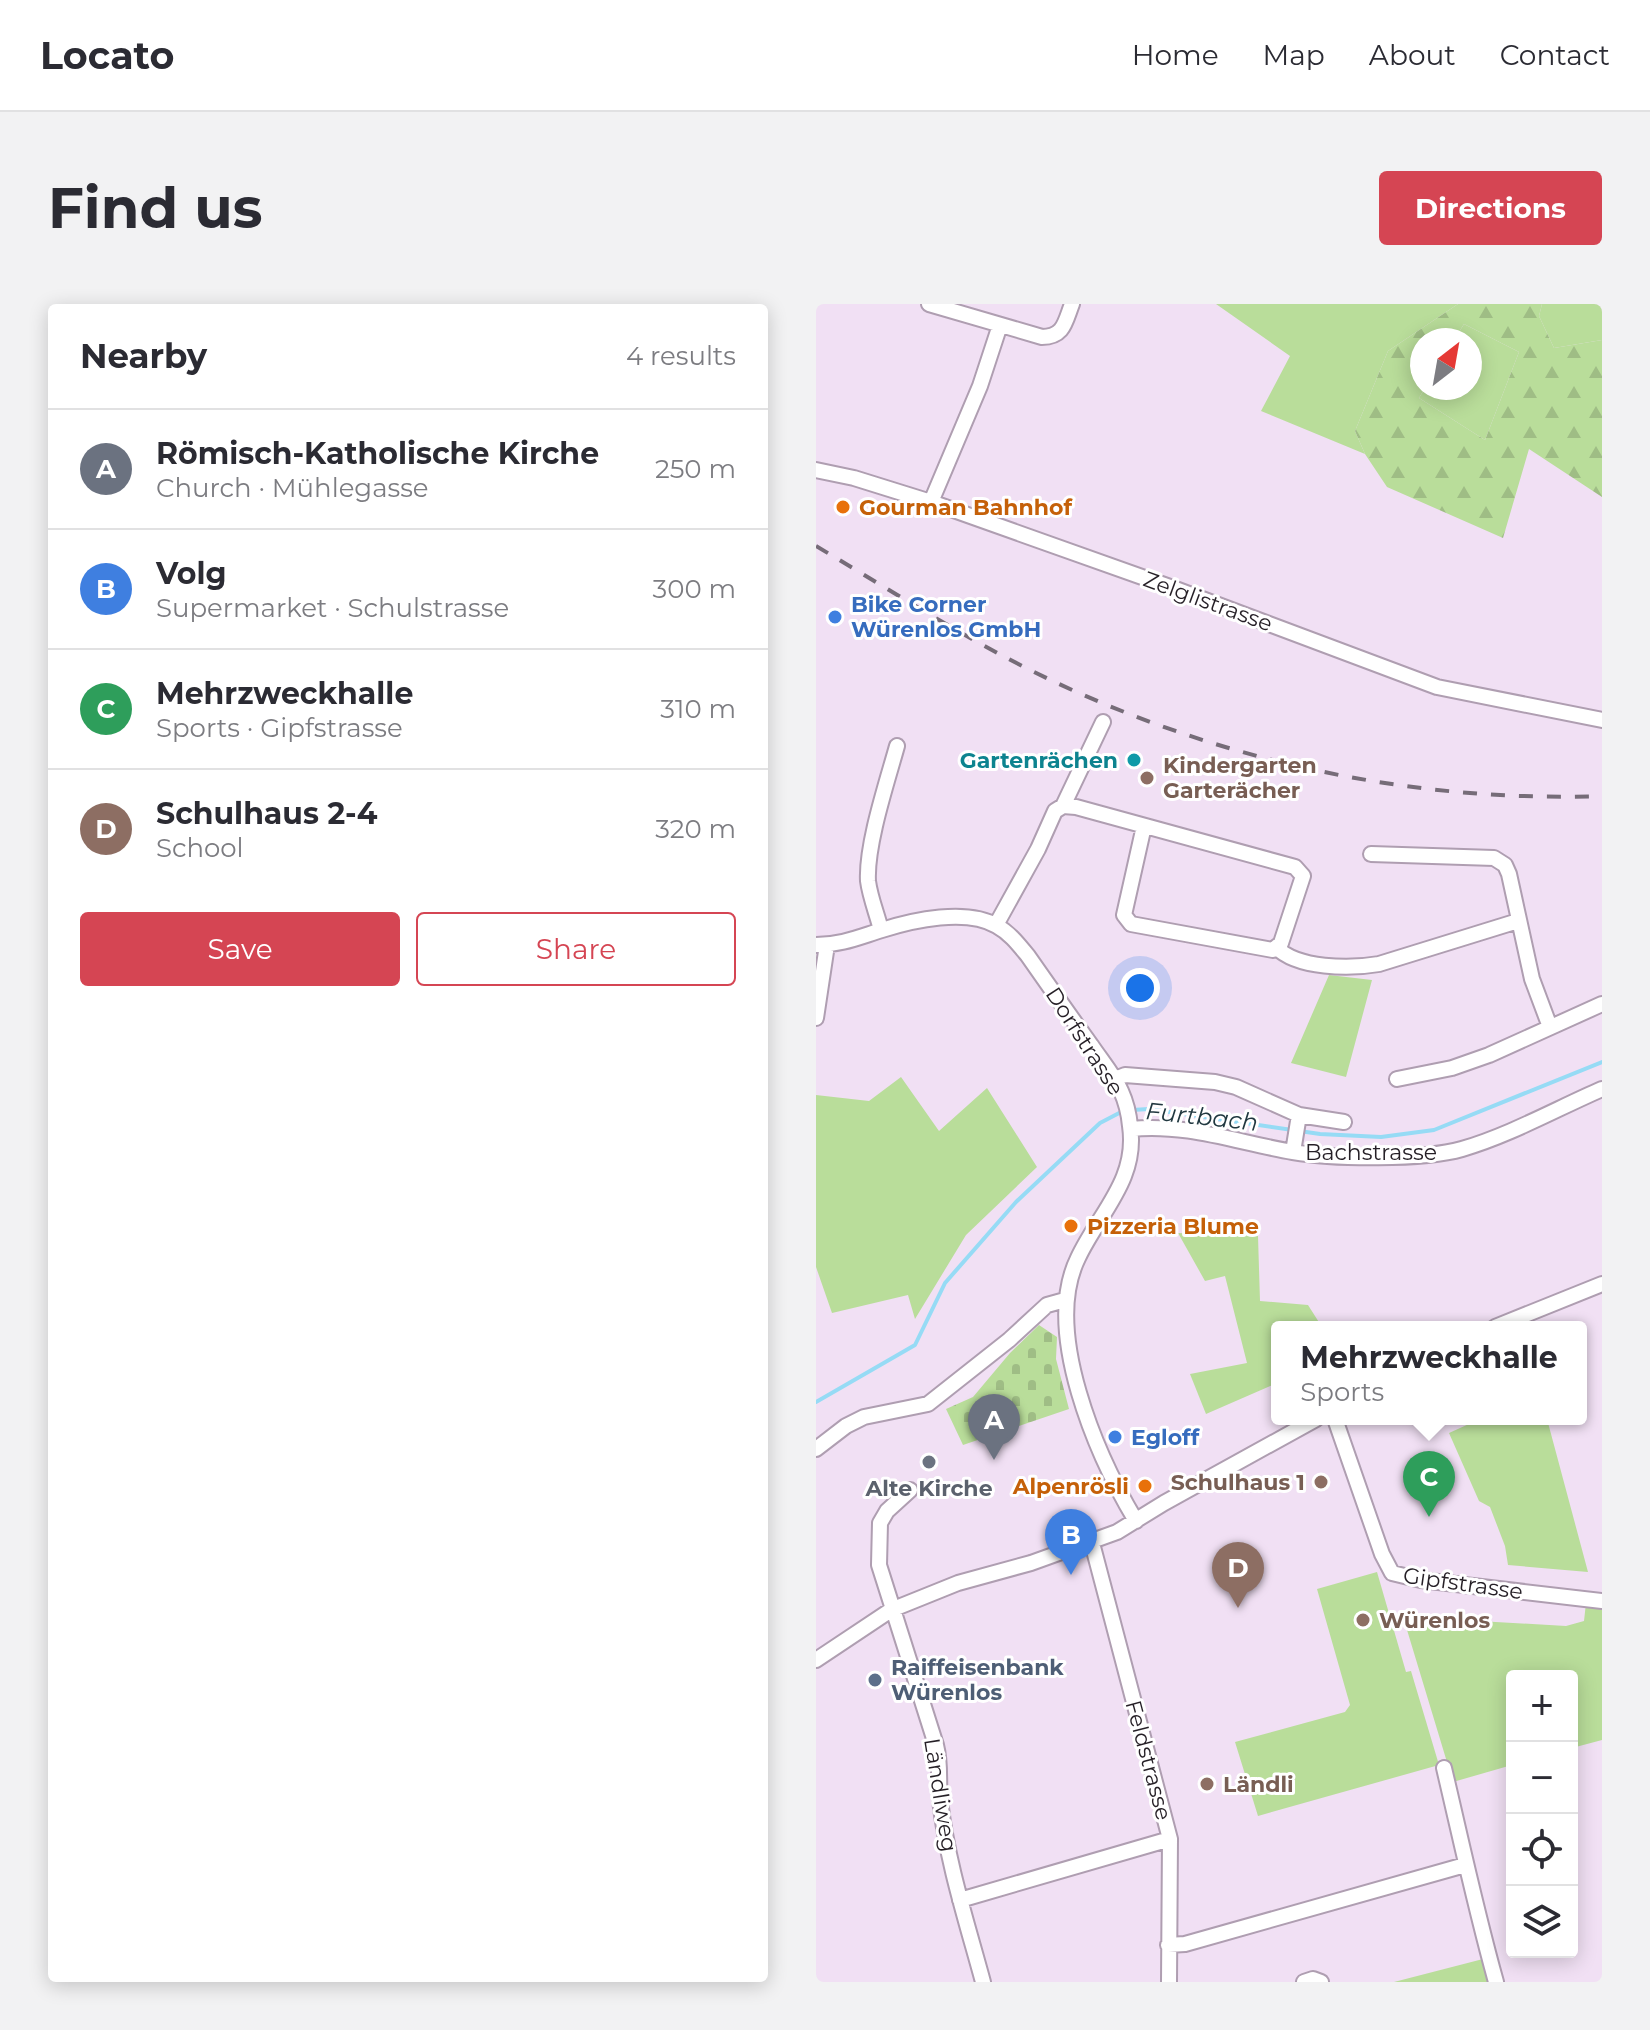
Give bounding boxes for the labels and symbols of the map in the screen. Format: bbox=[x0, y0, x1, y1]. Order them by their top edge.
north arrow bbox=[1410, 328, 1482, 400]
place label: Gourman Bahnhof bbox=[859, 494, 1073, 521]
marker: Gourman Bahnhof bbox=[834, 498, 852, 516]
street label: Zelglistrasse bbox=[1140, 566, 1276, 637]
place label: Bike Corner Würenlos GmbH bbox=[851, 591, 1041, 643]
marker: Bike Corner Würenlos GmbH bbox=[826, 608, 844, 626]
place label: Gartenrächen bbox=[960, 747, 1118, 774]
marker: Gartenrächen bbox=[1125, 751, 1143, 769]
place label: Kindergarten Garterächer bbox=[1163, 752, 1317, 804]
marker: Kindergarten Garterächer bbox=[1138, 769, 1156, 787]
your location bbox=[1120, 968, 1160, 1008]
street label: Dorfstrasse bbox=[1040, 982, 1130, 1100]
water label: Furtbach bbox=[1144, 1096, 1260, 1137]
street label: Bachstrasse bbox=[1305, 1139, 1437, 1166]
place label: Pizzeria Blume bbox=[1087, 1213, 1259, 1240]
marker: Pizzeria Blume bbox=[1062, 1217, 1080, 1235]
pin: A bbox=[968, 1394, 1020, 1460]
place label: Egloff bbox=[1131, 1424, 1201, 1451]
marker: Egloff bbox=[1106, 1428, 1124, 1446]
pin: C bbox=[1403, 1451, 1455, 1517]
marker: Alte Kirche bbox=[920, 1453, 938, 1471]
place label: Schulhaus 1 bbox=[1171, 1469, 1305, 1496]
place label: Alpenrösli bbox=[1012, 1473, 1129, 1500]
marker: Schulhaus 1 bbox=[1312, 1473, 1330, 1491]
place label: Alte Kirche bbox=[864, 1475, 993, 1502]
marker: Alpenrösli bbox=[1136, 1477, 1154, 1495]
pin: B bbox=[1045, 1509, 1097, 1575]
pin: D bbox=[1212, 1542, 1264, 1608]
street label: Gipfstrasse bbox=[1401, 1562, 1525, 1605]
place label: Würenlos bbox=[1379, 1607, 1490, 1634]
marker: Würenlos bbox=[1354, 1611, 1372, 1629]
place label: Raiffeisenbank Würenlos bbox=[891, 1654, 1064, 1706]
marker: Raiffeisenbank Würenlos bbox=[866, 1671, 884, 1689]
street label: Feldstrasse bbox=[1120, 1697, 1177, 1823]
street label: Ländliweg bbox=[918, 1736, 963, 1854]
place label: Ländli bbox=[1223, 1771, 1294, 1798]
marker: Ländli bbox=[1198, 1775, 1216, 1793]

